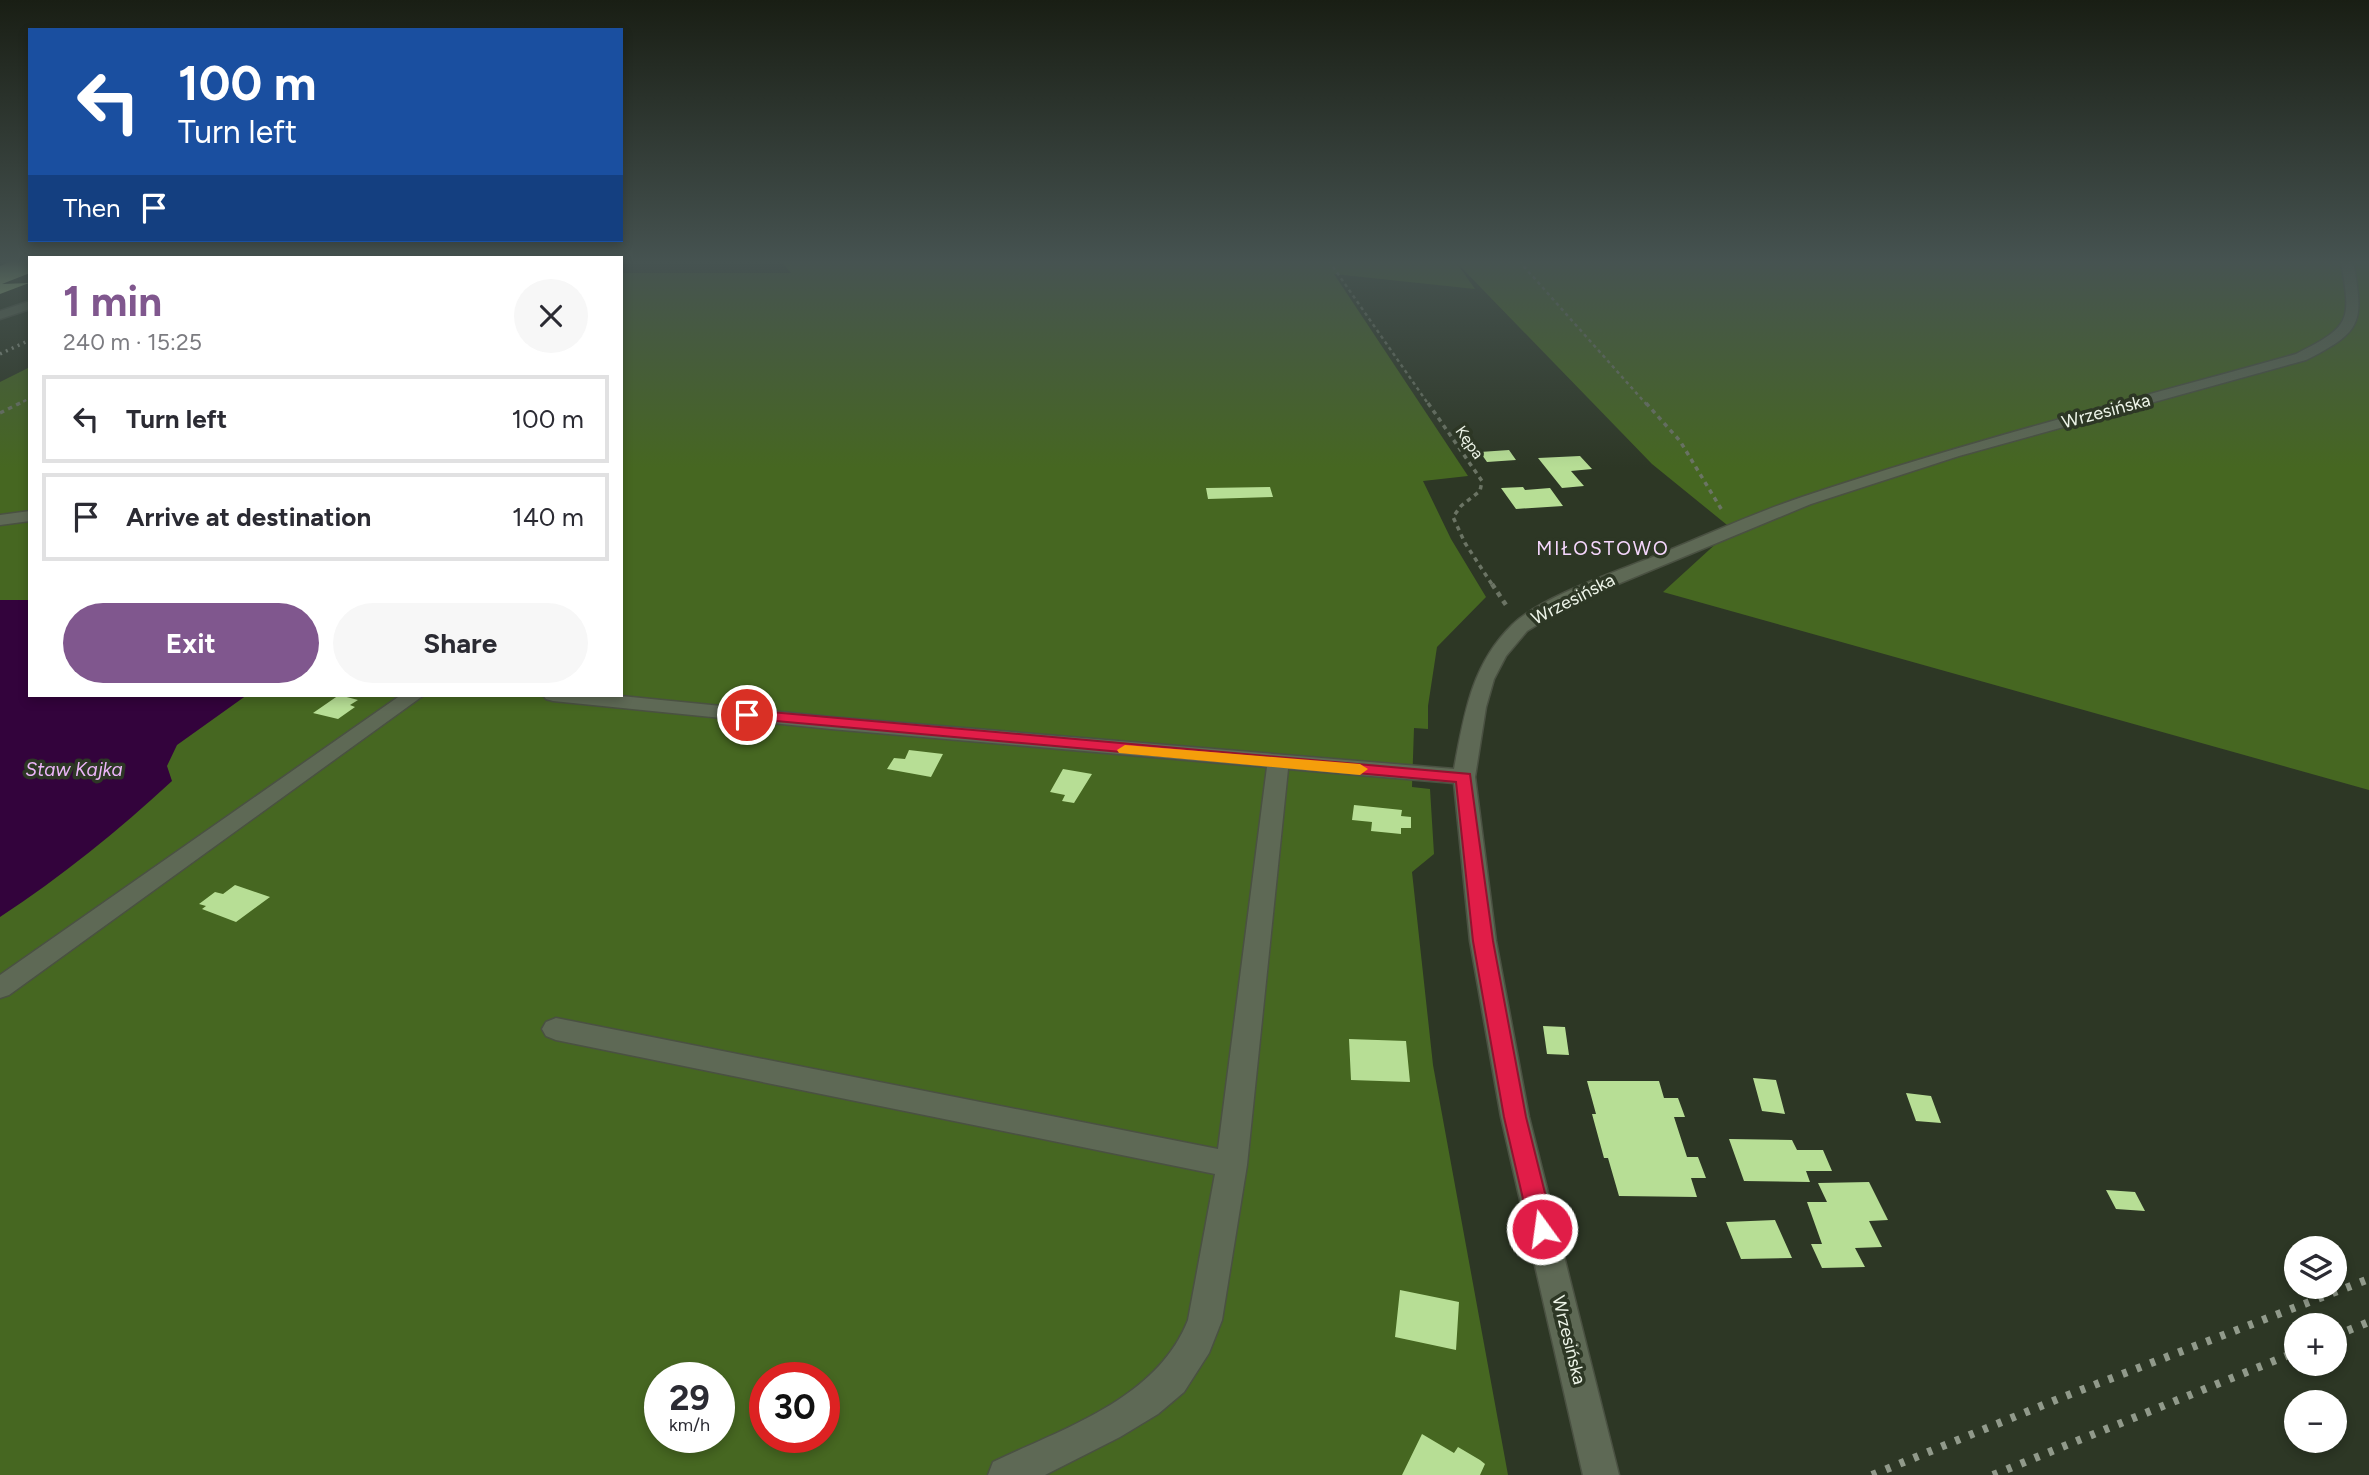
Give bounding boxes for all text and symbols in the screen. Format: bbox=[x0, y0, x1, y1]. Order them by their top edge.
text: 100 m bbox=[178, 53, 317, 112]
icon: left bbox=[63, 56, 154, 147]
text: Turn left bbox=[178, 113, 297, 151]
icon: arrive bbox=[135, 189, 173, 227]
text: Then bbox=[63, 192, 121, 224]
text: 1 min bbox=[63, 276, 162, 327]
button: close bbox=[514, 279, 588, 353]
text: 240 m · 15:25 bbox=[63, 328, 202, 356]
street label: Wrzesińska bbox=[2059, 389, 2153, 433]
icon: left bbox=[67, 400, 105, 438]
text: Turn left bbox=[126, 403, 227, 435]
text: 100 m bbox=[511, 403, 584, 435]
street label: Kępa bbox=[1451, 422, 1488, 462]
icon: arrive bbox=[67, 498, 105, 536]
text: Arrive at destination bbox=[126, 501, 371, 533]
text: 140 m bbox=[512, 501, 584, 533]
district label: MIŁOSTOWO bbox=[1536, 537, 1670, 560]
street label: Wrzesińska bbox=[1528, 569, 1618, 629]
button: Exit bbox=[63, 603, 319, 683]
button: Share bbox=[333, 603, 588, 683]
pin bbox=[717, 685, 777, 745]
icon: arrive bbox=[728, 696, 766, 734]
water label: Staw Kajka bbox=[25, 758, 123, 781]
position arrow bbox=[1505, 1192, 1579, 1266]
map controls bbox=[2284, 1236, 2347, 1453]
button: layers bbox=[2284, 1236, 2347, 1299]
street label: Wrzesińska bbox=[1547, 1293, 1591, 1387]
button: + bbox=[2284, 1313, 2347, 1376]
speed limit sign: 30 bbox=[749, 1362, 840, 1453]
text: 29 bbox=[669, 1377, 710, 1419]
button: − bbox=[2284, 1390, 2347, 1453]
text: km/h bbox=[669, 1414, 710, 1436]

